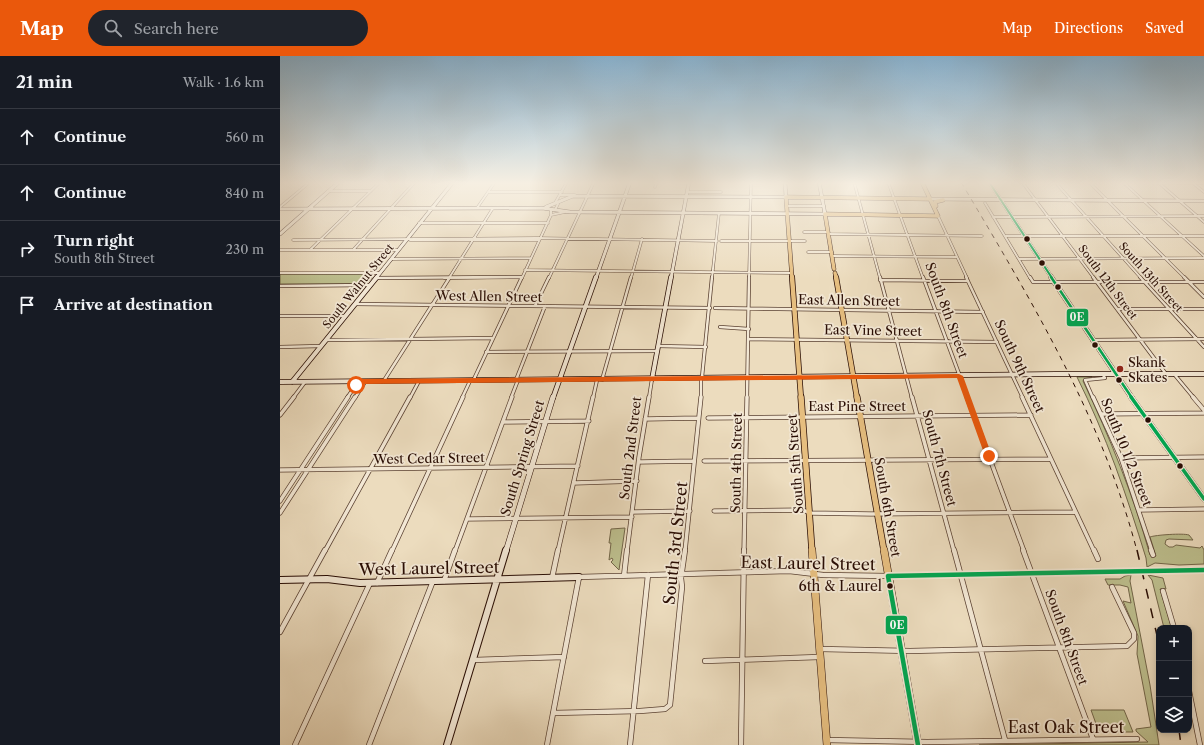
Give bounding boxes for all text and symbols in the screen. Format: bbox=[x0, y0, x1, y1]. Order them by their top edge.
search box bbox=[88, 10, 368, 46]
text: Map bbox=[20, 17, 64, 40]
icon: search bbox=[102, 17, 124, 39]
text: Search here bbox=[134, 19, 219, 38]
text: Map bbox=[1002, 19, 1032, 37]
text: Directions bbox=[1054, 19, 1123, 37]
text: Saved bbox=[1145, 19, 1184, 37]
text: 21 min bbox=[16, 72, 73, 92]
text: Walk · 1.6 km bbox=[183, 74, 264, 90]
icon: ahead bbox=[16, 126, 38, 148]
text: Continue bbox=[54, 127, 126, 146]
text: 560 m bbox=[226, 129, 264, 145]
icon: ahead bbox=[16, 182, 38, 204]
text: Continue bbox=[54, 183, 126, 202]
text: 840 m bbox=[225, 185, 264, 201]
text: Turn right bbox=[54, 231, 134, 250]
unlabelled marker bbox=[1022, 234, 1032, 244]
icon: right bbox=[16, 238, 38, 260]
street label: South 13th Street bbox=[1116, 239, 1186, 315]
text: 230 m bbox=[226, 241, 264, 257]
street label: South Walnut Street bbox=[319, 241, 397, 331]
street label: South 12th Street bbox=[1075, 242, 1141, 322]
text: South 8th Street bbox=[54, 250, 155, 266]
unlabelled marker bbox=[1037, 258, 1047, 268]
street label: South 8th Street bbox=[922, 260, 972, 360]
unlabelled marker bbox=[1053, 282, 1063, 292]
street label: West Allen Street bbox=[435, 287, 543, 305]
street label: East Allen Street bbox=[798, 291, 901, 309]
icon: arrive bbox=[16, 294, 38, 316]
text: Arrive at destination bbox=[54, 295, 213, 314]
line badge: 0E bbox=[1066, 308, 1089, 327]
text: 0E bbox=[1070, 310, 1085, 324]
street label: South 9th Street bbox=[991, 317, 1049, 415]
street label: East Vine Street bbox=[824, 321, 923, 339]
unlabelled marker bbox=[1090, 340, 1100, 350]
place label: Skank Skates bbox=[1128, 354, 1168, 385]
marker: Skank Skates bbox=[1115, 364, 1125, 374]
unlabelled marker bbox=[1114, 375, 1124, 385]
route start bbox=[347, 376, 365, 394]
street label: South 2nd Street bbox=[616, 395, 644, 500]
street label: South 10 1/2 Street bbox=[1098, 396, 1156, 509]
street label: South Spring Street bbox=[497, 398, 547, 518]
street label: East Pine Street bbox=[808, 398, 906, 414]
street label: South 7th Street bbox=[919, 408, 961, 508]
street label: South 4th Street bbox=[727, 412, 745, 513]
street label: South 5th Street bbox=[784, 413, 806, 514]
unlabelled marker bbox=[1143, 415, 1153, 425]
route end bbox=[980, 447, 998, 465]
street label: West Cedar Street bbox=[372, 449, 485, 467]
street label: South 6th Street bbox=[871, 456, 905, 558]
unlabelled marker bbox=[1175, 461, 1185, 471]
street label: South 3rd Street bbox=[659, 480, 691, 606]
street label: East Laurel Street bbox=[740, 552, 876, 574]
street label: West Laurel Street bbox=[358, 557, 500, 579]
place label: 6th & Laurel bbox=[798, 577, 882, 595]
marker: 6th & Laurel bbox=[885, 581, 895, 591]
street label: South 8th Street bbox=[1042, 587, 1092, 687]
line badge: 0E bbox=[885, 615, 908, 635]
text: 0E bbox=[890, 618, 905, 632]
map controls bbox=[1156, 625, 1192, 733]
button: + bbox=[1156, 625, 1192, 661]
button: − bbox=[1156, 661, 1192, 697]
button: layers bbox=[1156, 697, 1192, 733]
street label: East Oak Street bbox=[1008, 717, 1125, 737]

